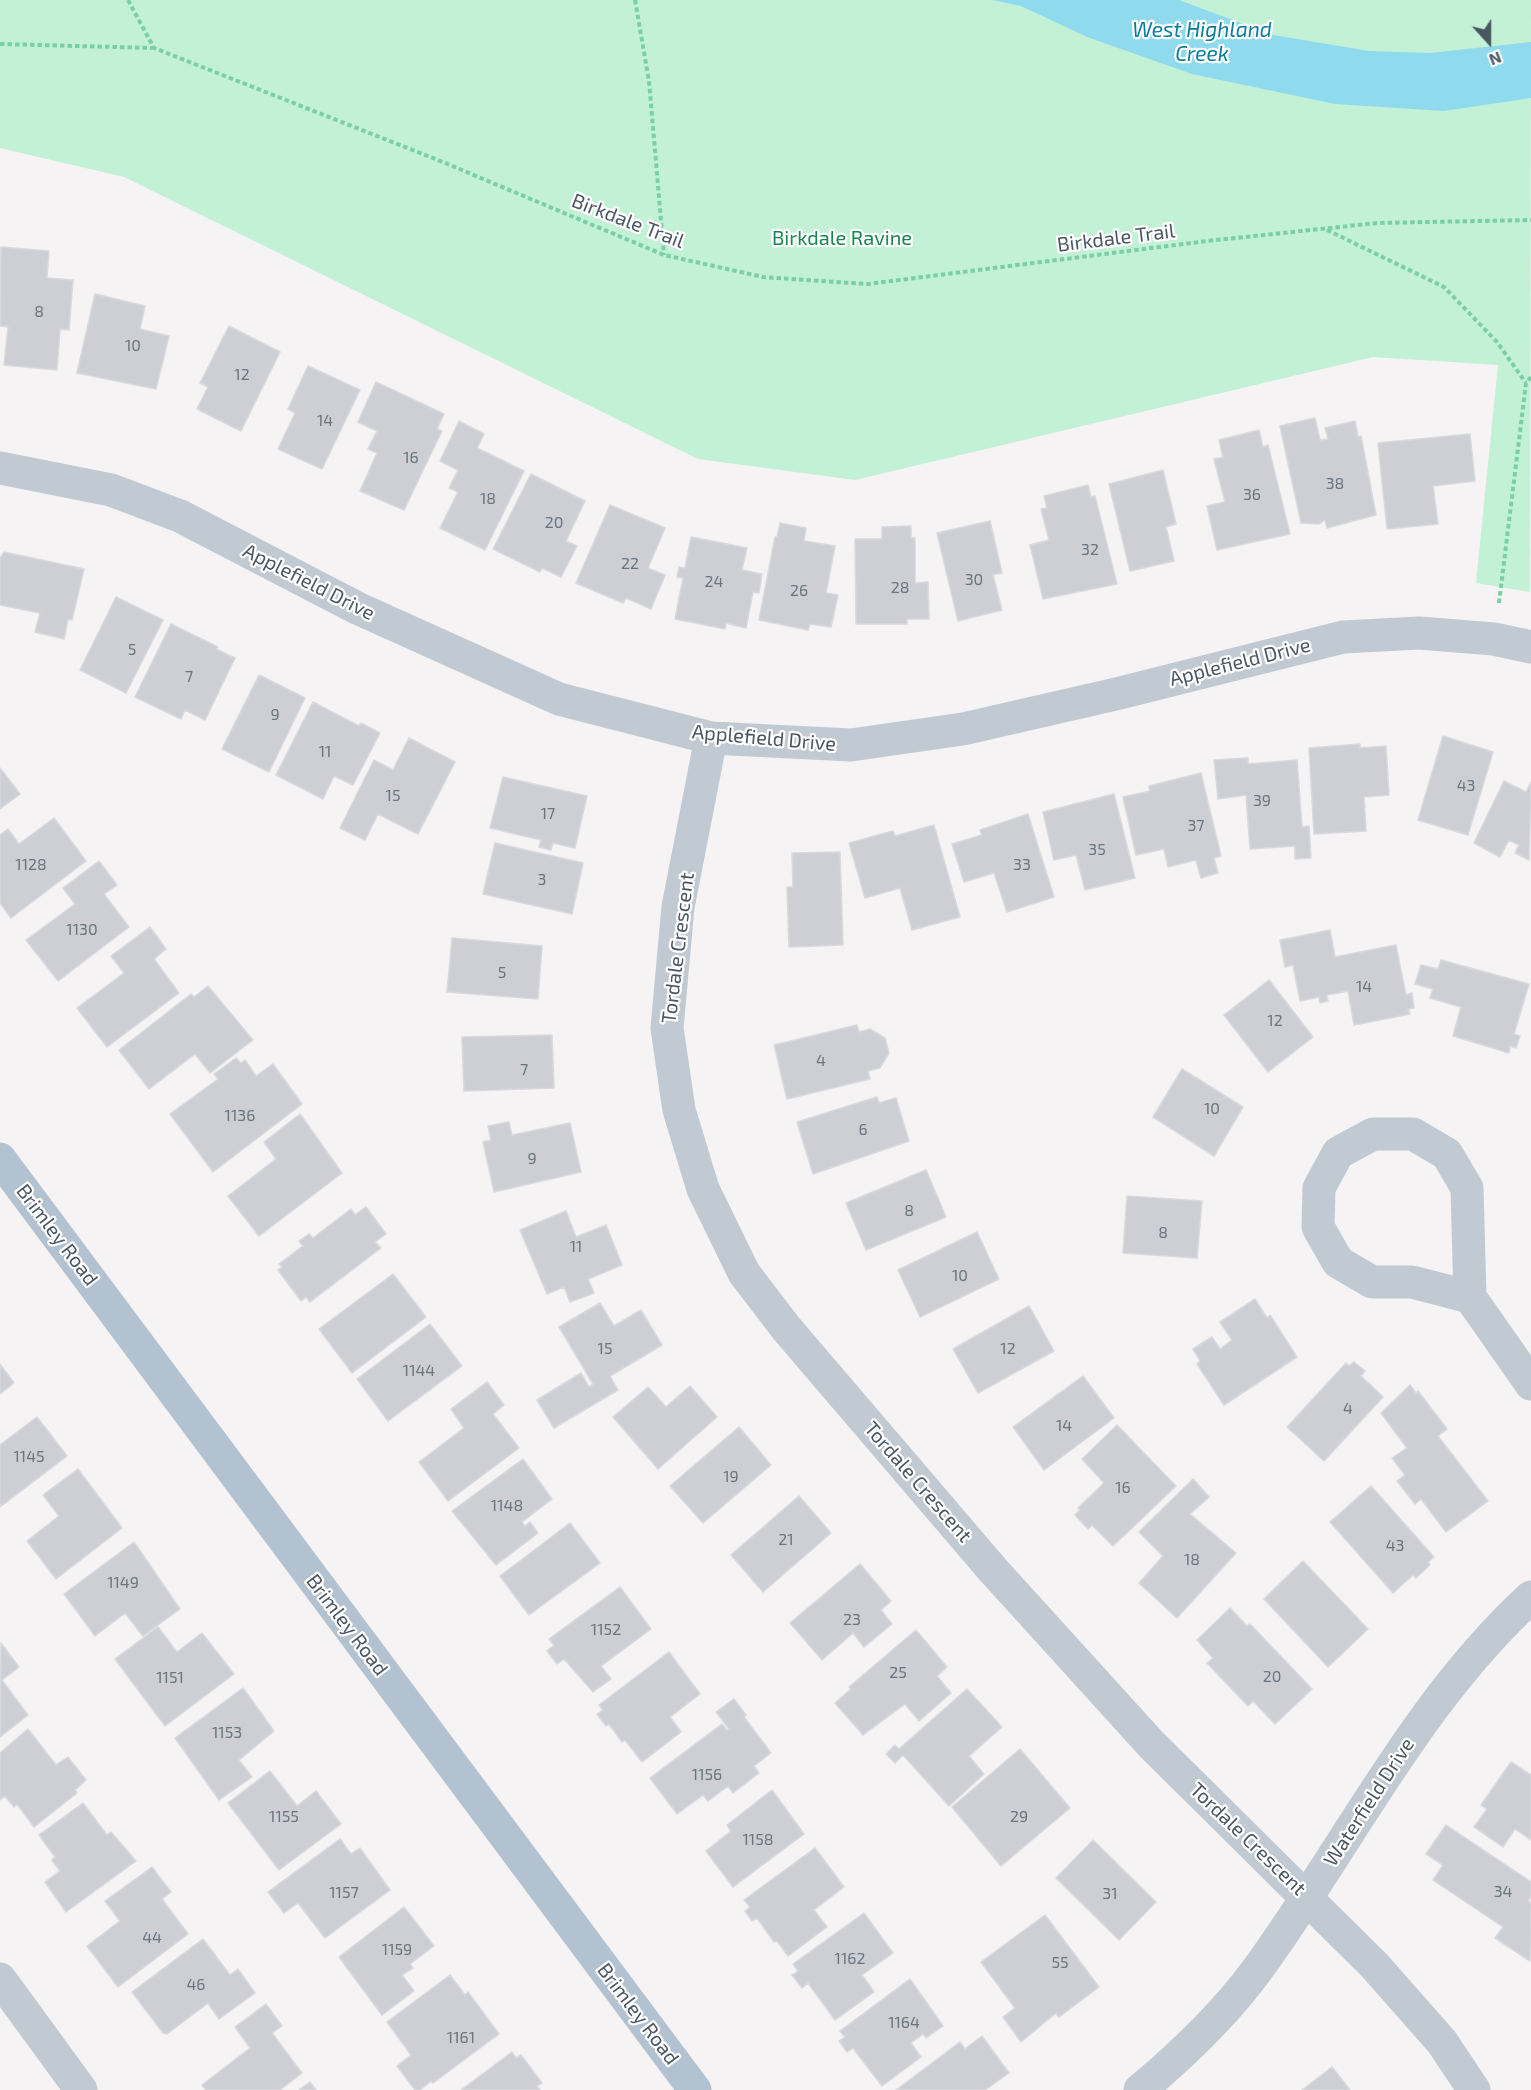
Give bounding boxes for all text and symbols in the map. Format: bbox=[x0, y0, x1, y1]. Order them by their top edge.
north arrow bbox=[1459, 12, 1519, 72]
water label: West Highland Creek bbox=[1132, 17, 1272, 67]
text: N bbox=[1487, 48, 1504, 70]
street label: Birkdale Trail bbox=[568, 189, 688, 253]
street label: Birkdale Trail bbox=[1056, 219, 1176, 257]
park label: Birkdale Ravine bbox=[772, 226, 912, 250]
house number: 8 bbox=[34, 302, 44, 322]
house number: 10 bbox=[125, 336, 141, 356]
house number: 12 bbox=[234, 365, 250, 385]
house number: 14 bbox=[317, 411, 333, 431]
house number: 16 bbox=[403, 448, 419, 468]
house number: 38 bbox=[1326, 474, 1344, 494]
house number: 36 bbox=[1243, 485, 1261, 505]
house number: 18 bbox=[480, 489, 496, 509]
house number: 20 bbox=[545, 513, 563, 533]
street label: Applefield Drive bbox=[239, 539, 379, 625]
house number: 32 bbox=[1081, 540, 1099, 560]
house number: 22 bbox=[621, 554, 639, 574]
house number: 30 bbox=[965, 570, 983, 590]
house number: 24 bbox=[705, 572, 723, 592]
house number: 28 bbox=[891, 578, 909, 598]
house number: 26 bbox=[790, 581, 808, 601]
street label: Applefield Drive bbox=[1167, 633, 1313, 691]
house number: 5 bbox=[128, 640, 136, 660]
house number: 7 bbox=[185, 667, 193, 687]
house number: 9 bbox=[270, 705, 280, 725]
street label: Applefield Drive bbox=[691, 720, 837, 756]
house number: 11 bbox=[319, 742, 331, 762]
house number: 43 bbox=[1457, 776, 1475, 796]
house number: 15 bbox=[386, 786, 400, 806]
house number: 39 bbox=[1253, 791, 1271, 811]
house number: 17 bbox=[541, 804, 555, 824]
house number: 37 bbox=[1187, 816, 1205, 836]
house number: 35 bbox=[1088, 840, 1106, 860]
house number: 1128 bbox=[15, 855, 47, 875]
house number: 33 bbox=[1013, 855, 1031, 875]
house number: 3 bbox=[538, 870, 546, 890]
street label: Tordale Crescent bbox=[657, 871, 699, 1025]
house number: 1130 bbox=[66, 920, 98, 940]
house number: 5 bbox=[498, 963, 506, 983]
house number: 14 bbox=[1356, 977, 1372, 997]
house number: 12 bbox=[1267, 1011, 1283, 1031]
house number: 4 bbox=[816, 1051, 826, 1071]
house number: 7 bbox=[520, 1060, 528, 1080]
house number: 10 bbox=[1204, 1099, 1220, 1119]
house number: 1136 bbox=[225, 1106, 255, 1126]
house number: 6 bbox=[858, 1120, 868, 1140]
house number: 9 bbox=[527, 1149, 537, 1169]
street label: Brimley Road bbox=[11, 1180, 103, 1290]
house number: 8 bbox=[904, 1201, 914, 1221]
house number: 8 bbox=[1158, 1223, 1168, 1243]
house number: 11 bbox=[570, 1237, 582, 1257]
house number: 10 bbox=[952, 1266, 968, 1286]
house number: 15 bbox=[598, 1339, 612, 1359]
house number: 12 bbox=[1000, 1339, 1016, 1359]
house number: 1144 bbox=[403, 1361, 435, 1381]
house number: 4 bbox=[1343, 1399, 1353, 1419]
house number: 14 bbox=[1056, 1416, 1072, 1436]
street label: Tordale Crescent bbox=[859, 1417, 977, 1547]
house number: 1145 bbox=[13, 1447, 45, 1467]
house number: 19 bbox=[723, 1467, 739, 1487]
house number: 16 bbox=[1115, 1478, 1131, 1498]
house number: 1148 bbox=[491, 1496, 523, 1516]
house number: 21 bbox=[778, 1530, 794, 1550]
house number: 43 bbox=[1386, 1536, 1404, 1556]
house number: 18 bbox=[1184, 1550, 1200, 1570]
street label: Brimley Road bbox=[301, 1570, 393, 1680]
house number: 1149 bbox=[107, 1573, 139, 1593]
house number: 23 bbox=[843, 1610, 861, 1630]
house number: 1152 bbox=[591, 1620, 621, 1640]
house number: 25 bbox=[889, 1663, 907, 1683]
house number: 20 bbox=[1263, 1667, 1281, 1687]
house number: 1151 bbox=[156, 1668, 184, 1688]
house number: 1153 bbox=[212, 1723, 242, 1743]
street label: Waterfield Drive bbox=[1319, 1733, 1419, 1871]
house number: 1156 bbox=[692, 1765, 722, 1785]
street label: Tordale Crescent bbox=[1185, 1778, 1311, 1900]
house number: 1155 bbox=[269, 1807, 299, 1827]
house number: 29 bbox=[1010, 1807, 1028, 1827]
house number: 1158 bbox=[742, 1830, 774, 1850]
house number: 34 bbox=[1494, 1882, 1512, 1902]
house number: 1157 bbox=[329, 1883, 359, 1903]
house number: 31 bbox=[1102, 1884, 1118, 1904]
house number: 44 bbox=[142, 1928, 162, 1948]
house number: 1159 bbox=[382, 1940, 412, 1960]
house number: 1162 bbox=[835, 1949, 865, 1969]
house number: 55 bbox=[1051, 1953, 1069, 1973]
street label: Brimley Road bbox=[592, 1959, 684, 2069]
house number: 46 bbox=[187, 1975, 205, 1995]
house number: 1164 bbox=[888, 2013, 920, 2033]
house number: 1161 bbox=[447, 2028, 475, 2048]

